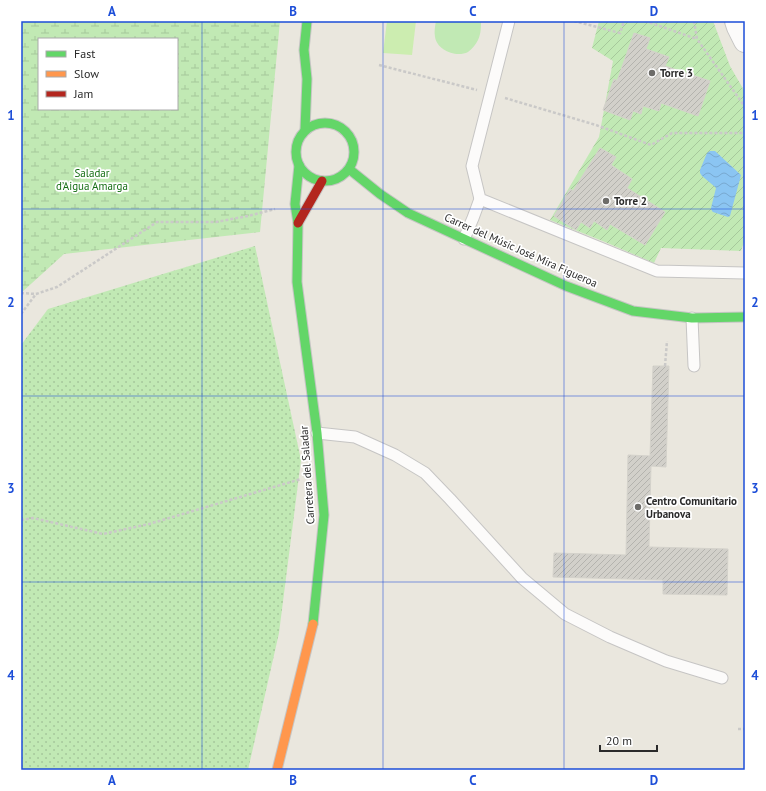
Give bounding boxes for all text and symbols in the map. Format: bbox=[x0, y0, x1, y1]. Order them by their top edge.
text: A bbox=[108, 3, 116, 20]
text: B bbox=[289, 3, 297, 20]
text: C bbox=[469, 3, 477, 20]
text: D bbox=[650, 3, 658, 20]
legend bbox=[38, 38, 178, 110]
text: Fast bbox=[74, 46, 95, 61]
text: Slow bbox=[74, 66, 99, 81]
place label: Torre 3 bbox=[660, 66, 693, 80]
marker: Torre 3 bbox=[647, 68, 657, 78]
text: Jam bbox=[73, 86, 93, 101]
text: 1 bbox=[7, 107, 15, 124]
text: 1 bbox=[751, 107, 759, 124]
park label: Saladar d’Aigua Amarga bbox=[56, 166, 128, 193]
place label: Torre 2 bbox=[614, 194, 647, 208]
marker: Torre 2 bbox=[601, 196, 611, 206]
street label: Carrer del Músic José Mira Figueroa bbox=[442, 210, 600, 290]
text: 2 bbox=[7, 294, 15, 311]
text: 2 bbox=[751, 294, 759, 311]
street label: Carretera del Saladar bbox=[297, 425, 317, 525]
text: 3 bbox=[7, 480, 15, 497]
text: 3 bbox=[751, 480, 759, 497]
place label: Centro Comunitario Urbanova bbox=[646, 494, 737, 521]
marker: Centro Comunitario Urbanova bbox=[633, 502, 643, 512]
text: 4 bbox=[7, 667, 15, 684]
text: 4 bbox=[751, 667, 759, 684]
scale bar bbox=[600, 727, 657, 753]
text: 20 m bbox=[606, 733, 632, 748]
text: A bbox=[108, 772, 116, 789]
text: B bbox=[289, 772, 297, 789]
text: C bbox=[469, 772, 477, 789]
text: D bbox=[650, 772, 658, 789]

